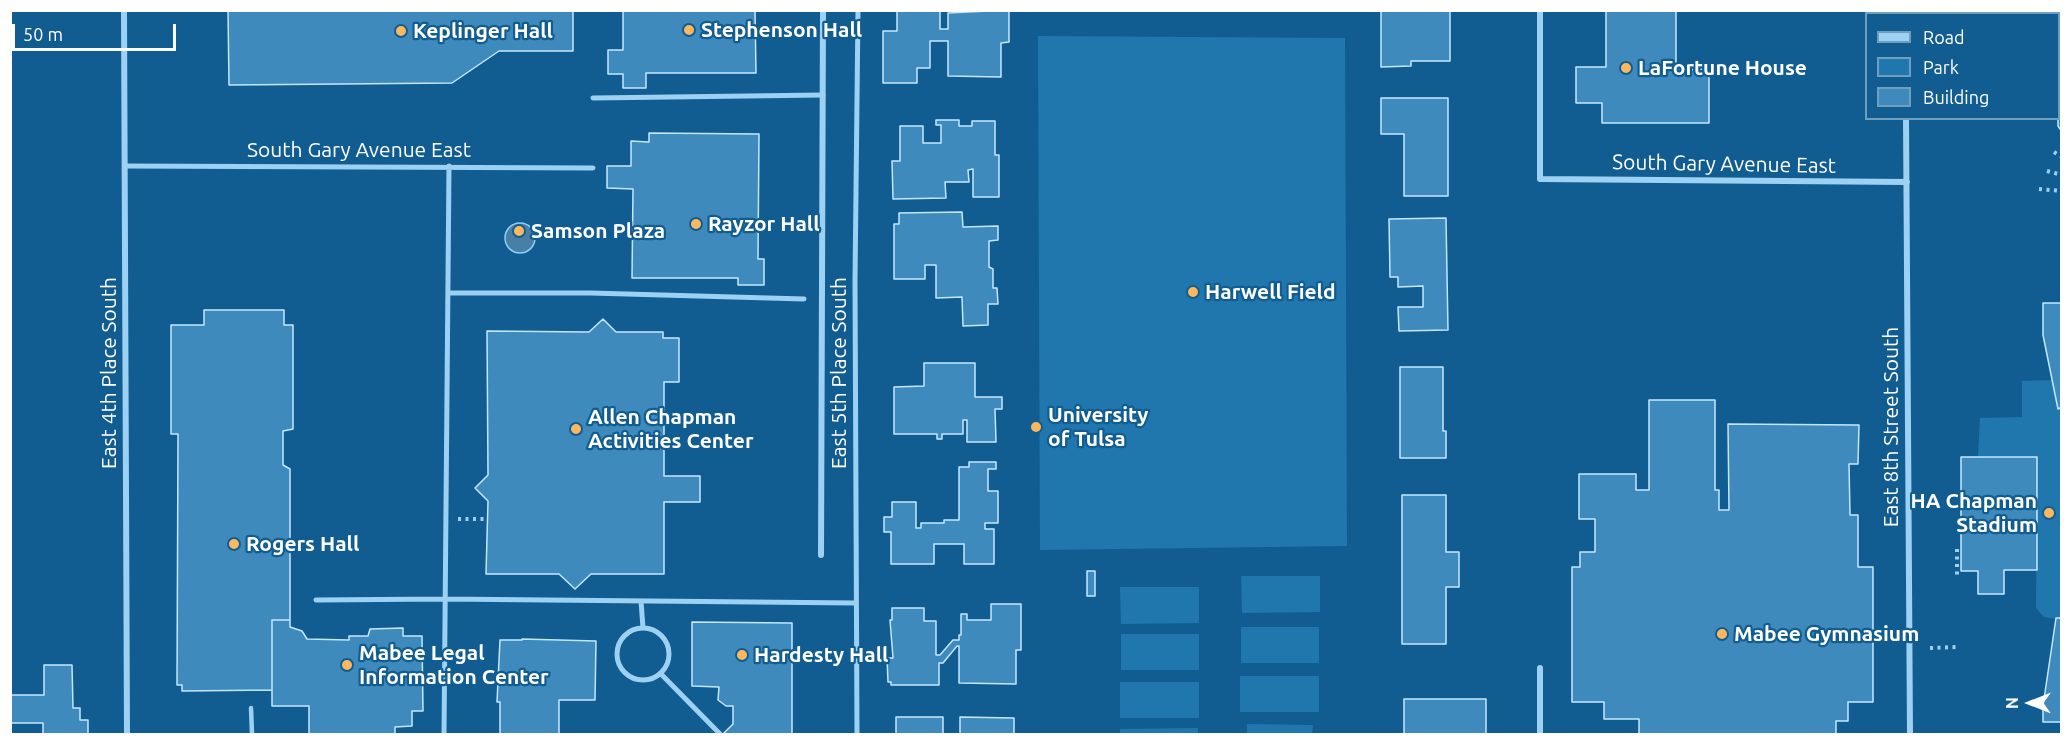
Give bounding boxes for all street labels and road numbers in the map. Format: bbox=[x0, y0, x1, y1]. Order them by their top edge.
street label: South Gary Avenue East bbox=[247, 137, 471, 163]
street label: South Gary Avenue East bbox=[1612, 149, 1836, 179]
street label: East 4th Place South bbox=[96, 277, 122, 469]
street label: East 5th Place South bbox=[826, 277, 852, 469]
street label: East 8th Street South bbox=[1878, 327, 1904, 527]

